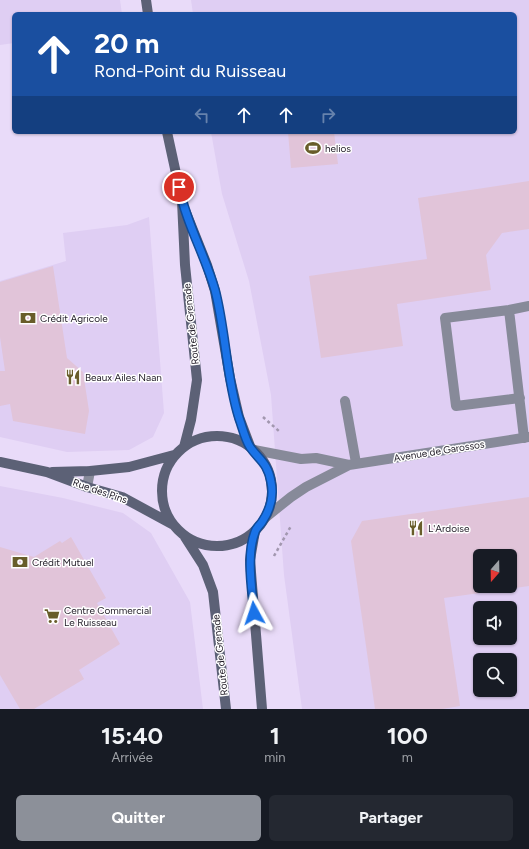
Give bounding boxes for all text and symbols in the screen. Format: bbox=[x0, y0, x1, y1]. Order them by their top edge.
text: 20 m bbox=[94, 26, 159, 60]
icon: ahead bbox=[28, 28, 80, 80]
text: Rond-Point du Ruisseau bbox=[94, 60, 286, 82]
icon: left bbox=[191, 104, 213, 126]
icon: ahead bbox=[233, 104, 255, 126]
icon: ahead bbox=[275, 104, 297, 126]
icon: right bbox=[317, 104, 339, 126]
sports icon: helios bbox=[304, 139, 322, 157]
place label: helios bbox=[325, 142, 351, 155]
pin bbox=[162, 170, 196, 204]
icon: arrive bbox=[168, 176, 190, 198]
street label: Route de Grenade bbox=[180, 282, 202, 365]
bank icon: Crédit Agricole bbox=[19, 309, 37, 327]
place label: Crédit Agricole bbox=[40, 312, 108, 325]
restaurant icon: Beaux Ailes Naan bbox=[64, 368, 82, 386]
place label: Beaux Ailes Naan bbox=[85, 371, 162, 384]
street label: Avenue de Garossos bbox=[393, 437, 486, 465]
street label: Rue des Pins bbox=[71, 476, 129, 506]
restaurant icon: L'Ardoise bbox=[407, 519, 425, 537]
place label: L'Ardoise bbox=[428, 522, 470, 535]
north arrow bbox=[473, 549, 517, 593]
map controls bbox=[473, 549, 517, 697]
bank icon: Crédit Mutuel bbox=[11, 553, 29, 571]
place label: Crédit Mutuel bbox=[32, 556, 94, 569]
position arrow bbox=[233, 592, 275, 634]
button: sound bbox=[473, 601, 517, 645]
place label: Centre Commercial Le Ruisseau bbox=[64, 604, 151, 629]
supermarket icon: Centre Commercial Le Ruisseau bbox=[43, 607, 61, 625]
street label: Route de Grenade bbox=[209, 613, 231, 696]
button: search bbox=[473, 653, 517, 697]
text: 15:40 bbox=[101, 721, 163, 750]
text: 1 bbox=[270, 721, 280, 750]
text: 100 bbox=[387, 721, 428, 750]
text: Arrivée bbox=[111, 750, 153, 765]
text: min bbox=[264, 750, 286, 765]
text: m bbox=[402, 750, 413, 765]
button: Quitter bbox=[16, 795, 261, 841]
button: Partager bbox=[269, 795, 513, 841]

